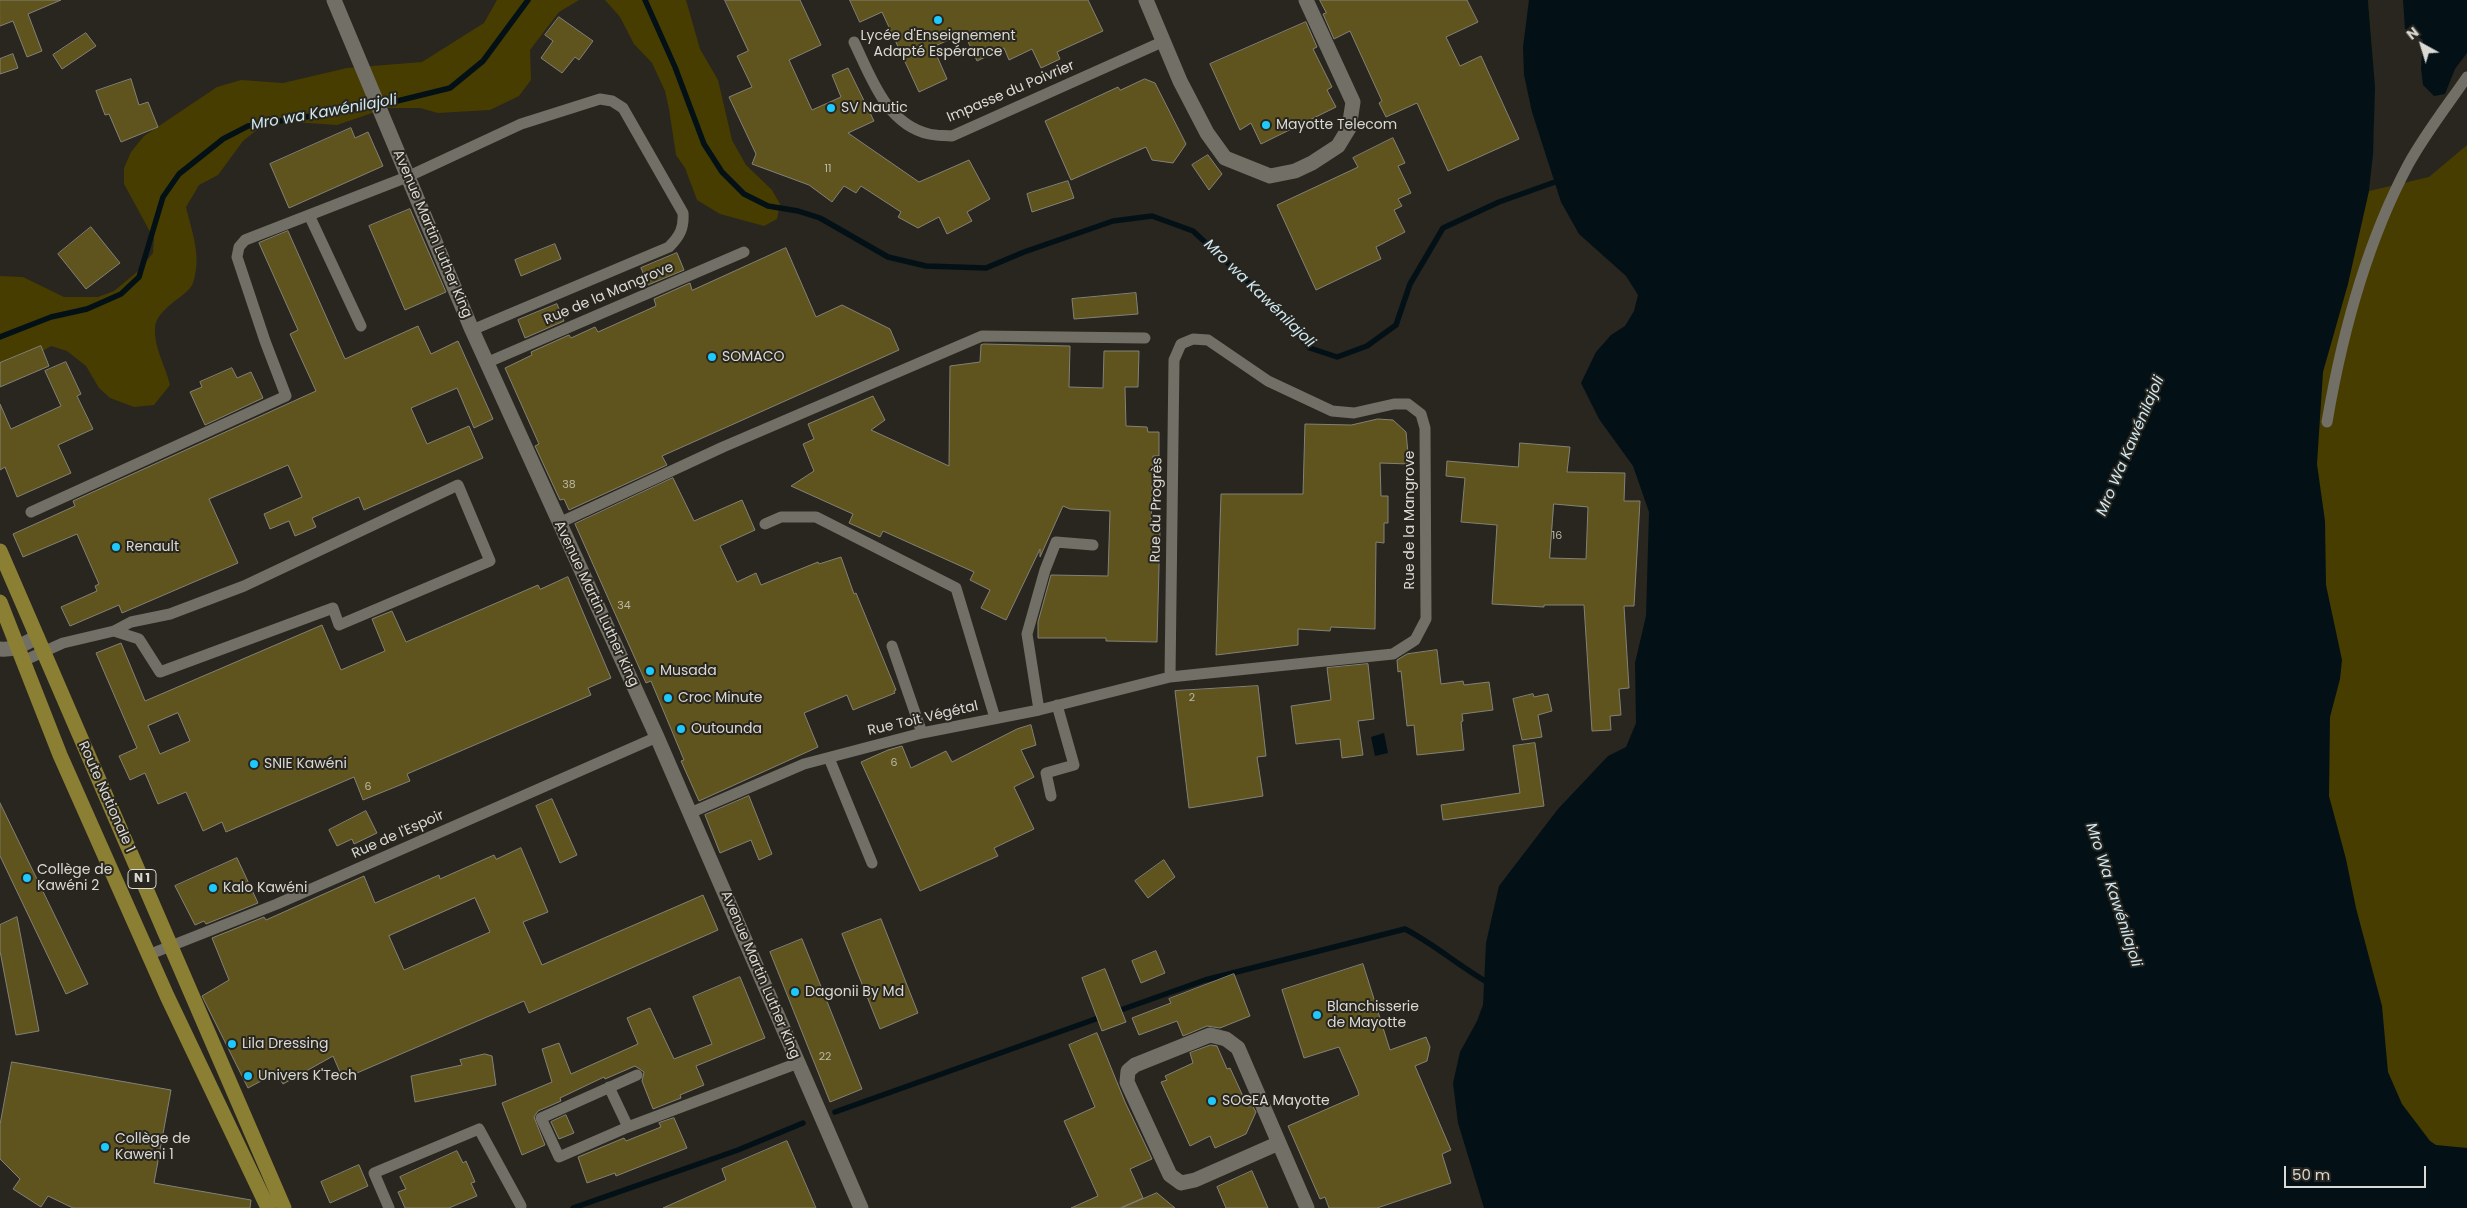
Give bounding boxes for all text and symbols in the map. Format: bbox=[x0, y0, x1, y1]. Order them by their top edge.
marker: Lycée d'Enseignement Adapté Espérance bbox=[932, 14, 944, 26]
north arrow bbox=[2397, 20, 2447, 70]
text: N bbox=[2402, 22, 2423, 44]
place label: Lycée d'Enseignement Adapté Espérance bbox=[860, 28, 1016, 60]
street label: Impasse du Poivrier bbox=[945, 58, 1077, 126]
water label: Mro wa Kawénilajoli bbox=[250, 91, 398, 135]
place label: SV Nautic bbox=[841, 100, 908, 116]
marker: SV Nautic bbox=[825, 102, 837, 114]
place label: Mayotte Telecom bbox=[1276, 117, 1397, 133]
marker: Mayotte Telecom bbox=[1260, 119, 1272, 131]
street label: Avenue Martin Luther King bbox=[389, 147, 475, 321]
house number: 11 bbox=[824, 162, 832, 176]
water label: Mro wa Kawénilajoli bbox=[1200, 236, 1318, 352]
street label: Rue de la Mangrove bbox=[542, 259, 676, 329]
place label: SOMACO bbox=[722, 349, 785, 365]
marker: SOMACO bbox=[706, 351, 718, 363]
water label: Mro Wa Kawénilajoli bbox=[2093, 373, 2169, 519]
street label: Rue de la Mangrove bbox=[1402, 450, 1418, 590]
street label: Rue du Progrès bbox=[1148, 457, 1166, 563]
house number: 38 bbox=[562, 478, 576, 492]
street label: Avenue Martin Luther King bbox=[550, 518, 642, 690]
house number: 16 bbox=[1552, 529, 1562, 543]
place label: Renault bbox=[126, 539, 179, 555]
marker: Renault bbox=[110, 541, 122, 553]
house number: 34 bbox=[617, 599, 631, 613]
place label: Musada bbox=[660, 663, 717, 679]
marker: Musada bbox=[644, 665, 656, 677]
place label: Croc Minute bbox=[678, 690, 762, 706]
house number: 2 bbox=[1189, 691, 1195, 705]
marker: Croc Minute bbox=[662, 692, 674, 704]
street label: Rue Toit Végétal bbox=[866, 698, 980, 740]
place label: Outounda bbox=[691, 721, 762, 737]
marker: Outounda bbox=[675, 723, 687, 735]
street label: Route Nationale 1 bbox=[74, 739, 138, 855]
place label: SNIE Kawéni bbox=[264, 756, 347, 772]
house number: 6 bbox=[891, 756, 897, 770]
marker: SNIE Kawéni bbox=[248, 758, 260, 770]
house number: 6 bbox=[365, 780, 371, 794]
street label: Rue de l'Espoir bbox=[349, 807, 447, 863]
water label: Mro Wa Kawénilajoli bbox=[2081, 821, 2145, 969]
place label: Collège de Kawéni 2 bbox=[37, 862, 112, 894]
road number: N 1 bbox=[128, 870, 156, 889]
marker: Collège de Kawéni 2 bbox=[21, 872, 33, 884]
place label: Kalo Kawéni bbox=[223, 880, 307, 896]
marker: Kalo Kawéni bbox=[207, 882, 219, 894]
street label: Avenue Martin Luther King bbox=[717, 888, 803, 1062]
place label: Dagonii By Md bbox=[805, 984, 904, 1000]
marker: Dagonii By Md bbox=[789, 986, 801, 998]
place label: Blanchisserie de Mayotte bbox=[1327, 999, 1419, 1032]
marker: Blanchisserie de Mayotte bbox=[1311, 1009, 1323, 1021]
place label: Lila Dressing bbox=[242, 1036, 328, 1052]
marker: Lila Dressing bbox=[226, 1038, 238, 1050]
house number: 22 bbox=[819, 1050, 831, 1064]
place label: Univers K'Tech bbox=[258, 1068, 357, 1084]
marker: Univers K'Tech bbox=[242, 1070, 254, 1082]
place label: SOGEA Mayotte bbox=[1222, 1093, 1330, 1109]
marker: SOGEA Mayotte bbox=[1206, 1095, 1218, 1107]
place label: Collège de Kaweni 1 bbox=[115, 1131, 190, 1164]
marker: Collège de Kaweni 1 bbox=[99, 1141, 111, 1153]
scale bar bbox=[2287, 1156, 2430, 1188]
text: 50 m bbox=[2292, 1164, 2330, 1185]

